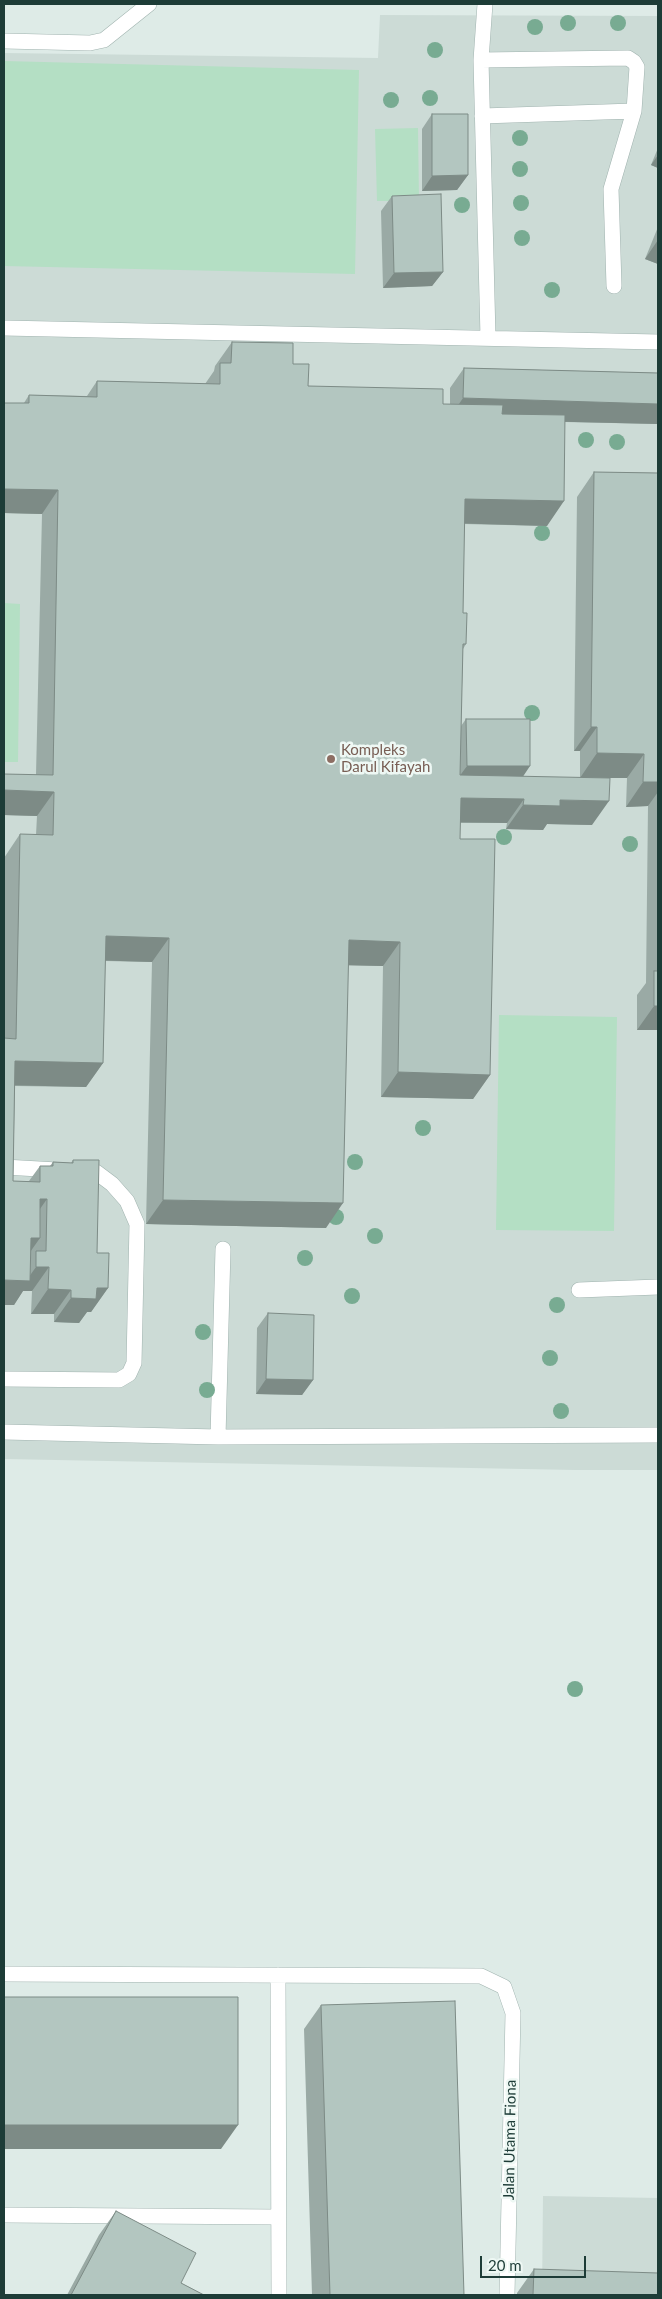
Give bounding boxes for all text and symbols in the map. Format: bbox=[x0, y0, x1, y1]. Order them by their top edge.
place label: Kompleks Darul Kifayah bbox=[341, 741, 430, 776]
marker: Kompleks Darul Kifayah bbox=[325, 753, 337, 765]
street label: Jalan Utama Fiona bbox=[500, 2080, 520, 2200]
scale bar bbox=[482, 2246, 588, 2278]
text: 20 m bbox=[488, 2256, 522, 2274]

